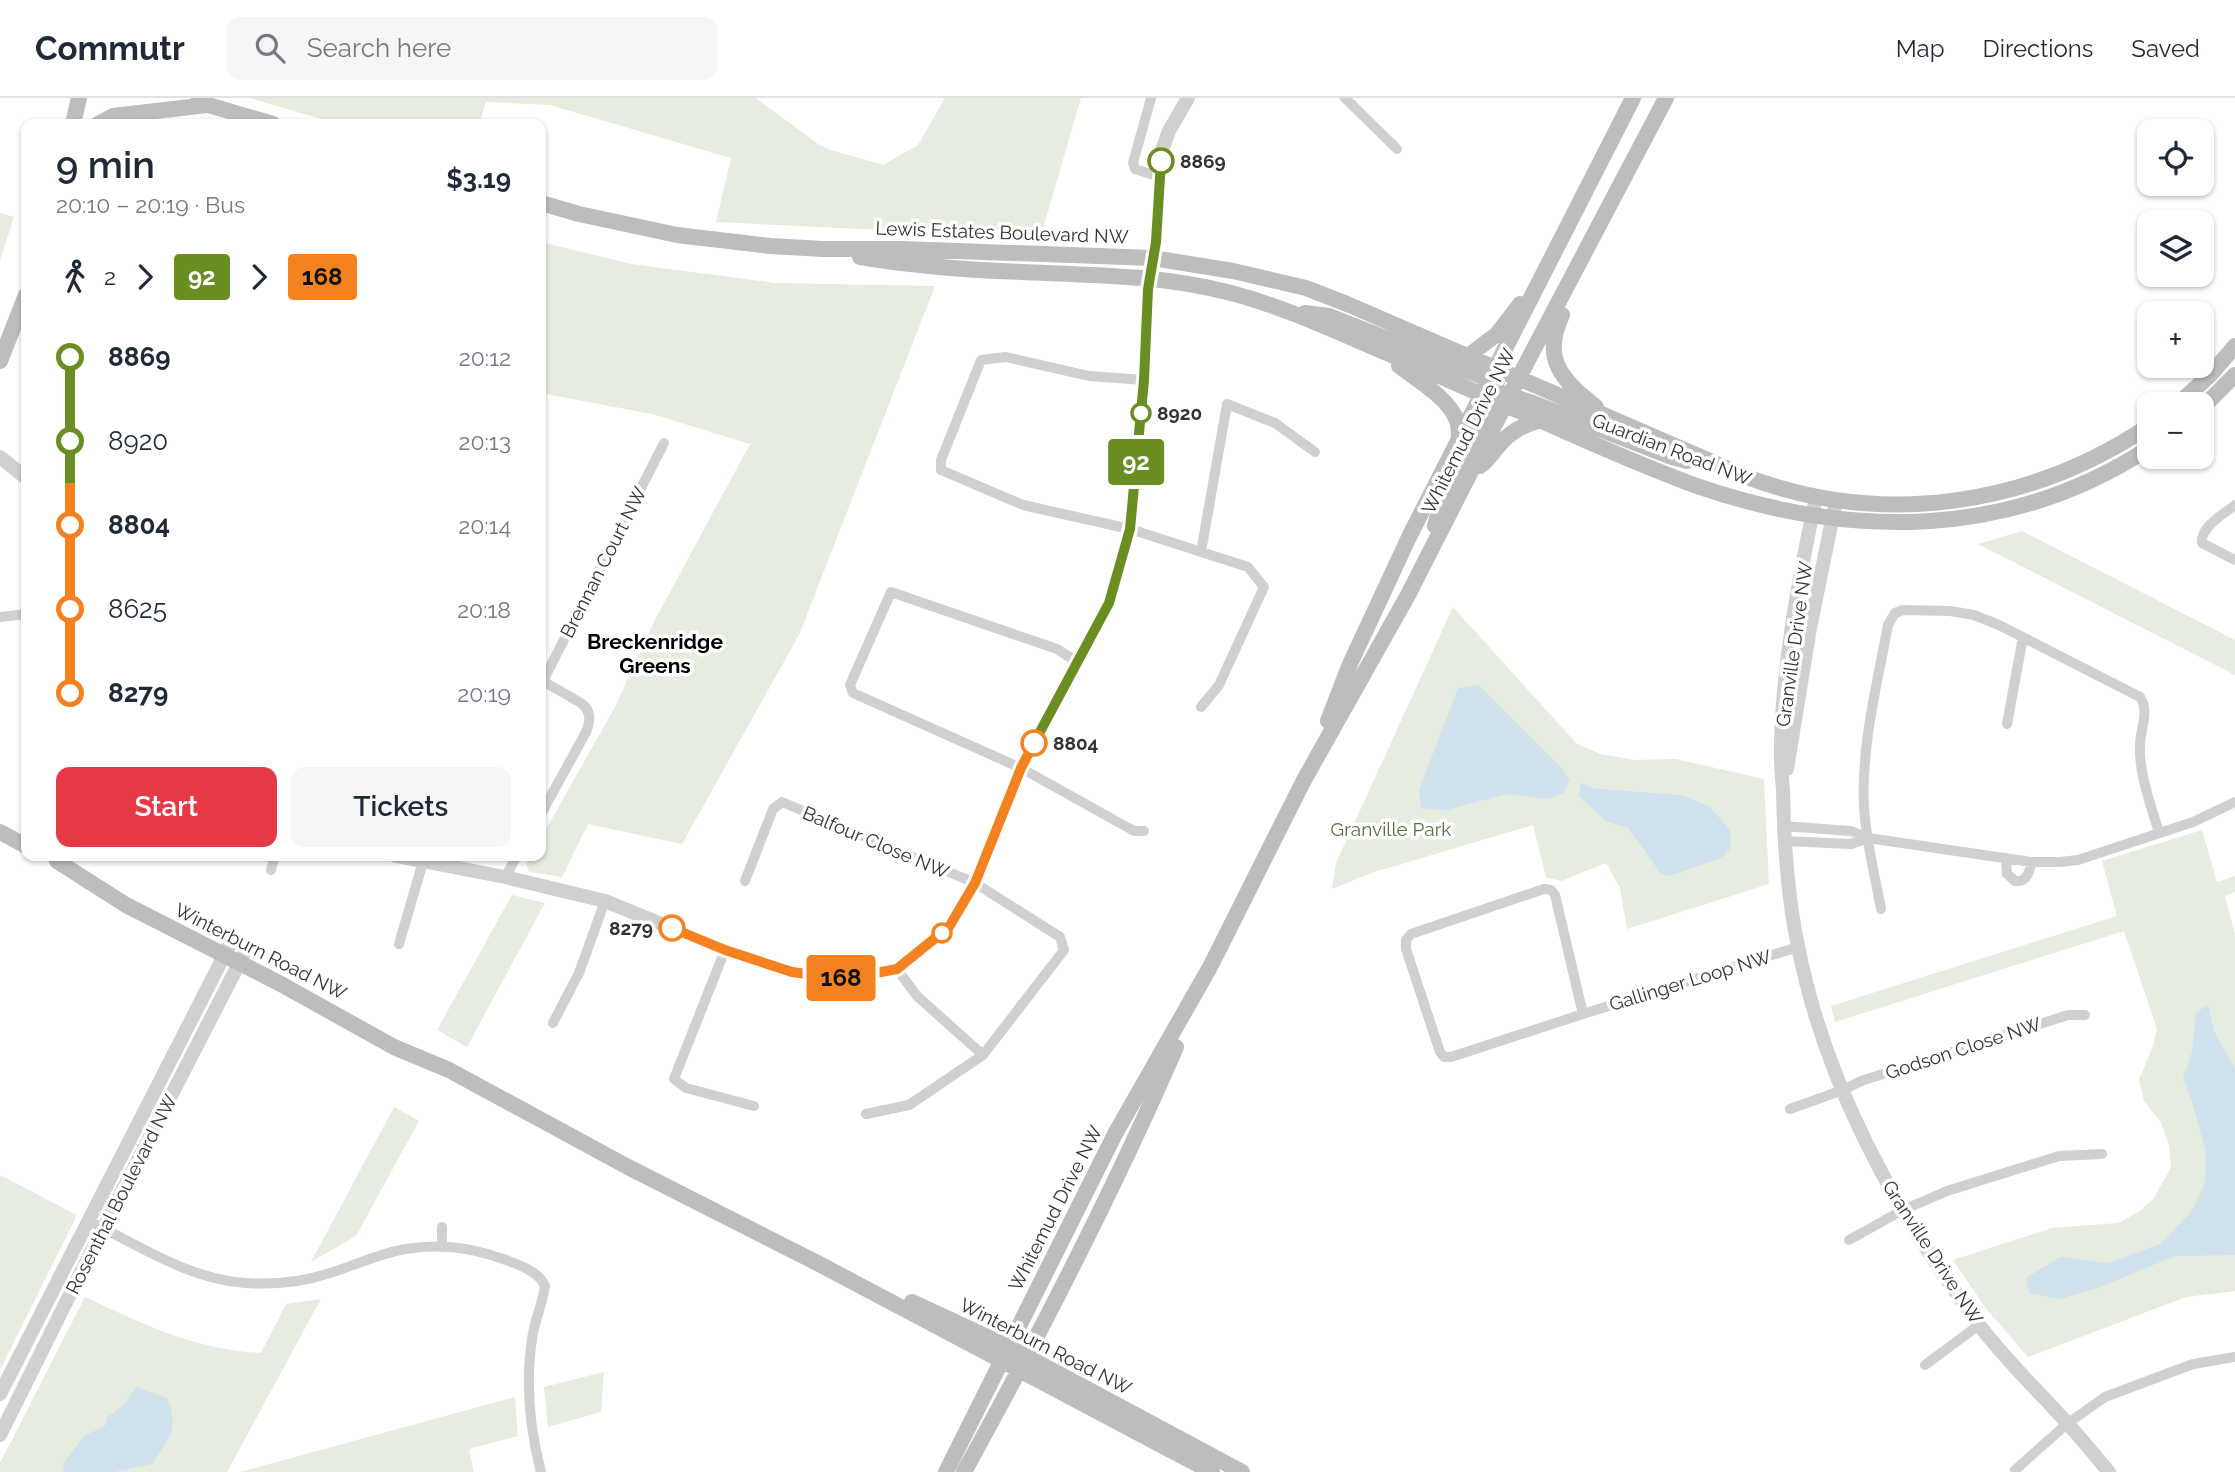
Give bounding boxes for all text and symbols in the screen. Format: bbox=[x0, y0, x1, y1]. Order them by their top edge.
search box bbox=[227, 17, 717, 80]
text: Commutr bbox=[35, 29, 185, 68]
icon: search bbox=[251, 29, 289, 67]
text: Search here bbox=[307, 33, 451, 63]
text: Map bbox=[1896, 34, 1945, 63]
text: Directions bbox=[1983, 34, 2093, 63]
text: Saved bbox=[2131, 34, 2200, 63]
map controls bbox=[2137, 119, 2214, 469]
button: locate bbox=[2137, 119, 2214, 196]
text: 9 min bbox=[56, 142, 155, 187]
marker: 8869 bbox=[1148, 148, 1174, 174]
place label: 8869 bbox=[1180, 150, 1226, 172]
text: $3.19 bbox=[446, 164, 511, 194]
text: 20:10 – 20:19 · Bus bbox=[56, 191, 245, 218]
button: layers bbox=[2137, 210, 2214, 287]
street label: Lewis Estates Boulevard NW bbox=[875, 217, 1129, 247]
icon: walk bbox=[56, 258, 94, 296]
icon: forward bbox=[126, 258, 164, 296]
icon: forward bbox=[240, 258, 278, 296]
text: 92 bbox=[188, 262, 216, 291]
text: 168 bbox=[302, 262, 343, 291]
text: 2 bbox=[104, 263, 116, 290]
button: + bbox=[2137, 301, 2214, 378]
text: 8869 bbox=[108, 342, 171, 372]
text: 20:12 bbox=[459, 344, 511, 371]
street label: Whitemud Drive NW bbox=[1417, 345, 1519, 517]
button: − bbox=[2137, 392, 2214, 469]
place label: 8920 bbox=[1157, 402, 1202, 424]
marker: 8920 bbox=[1131, 403, 1151, 423]
street label: Guardian Road NW bbox=[1589, 408, 1755, 490]
text: 8920 bbox=[108, 426, 168, 456]
text: 20:13 bbox=[458, 428, 511, 455]
line badge: 92 bbox=[1104, 439, 1168, 485]
text: 92 bbox=[1122, 447, 1150, 476]
street label: Brennan Court NW bbox=[555, 483, 651, 641]
text: 8804 bbox=[108, 510, 170, 540]
text: 20:14 bbox=[458, 512, 511, 539]
street label: Granville Drive NW bbox=[1772, 560, 1817, 728]
text: 8625 bbox=[108, 594, 167, 624]
text: 20:18 bbox=[457, 596, 511, 623]
district label: Breckenridge Greens bbox=[587, 629, 723, 678]
text: 8279 bbox=[108, 678, 168, 708]
text: 20:19 bbox=[457, 680, 511, 707]
marker: 8804 bbox=[1021, 730, 1047, 756]
place label: 8804 bbox=[1053, 732, 1099, 754]
button: Start bbox=[56, 767, 277, 847]
button: Tickets bbox=[291, 767, 511, 847]
street label: Balfour Close NW bbox=[799, 801, 953, 883]
park label: Granville Park bbox=[1331, 818, 1451, 840]
street label: Winterburn Road NW bbox=[172, 898, 351, 1004]
marker: 8279 bbox=[659, 915, 685, 941]
place label: 8279 bbox=[609, 917, 653, 939]
unlabelled marker bbox=[932, 923, 952, 943]
street label: Gallinger Loop NW bbox=[1606, 945, 1774, 1015]
line badge: 168 bbox=[801, 955, 881, 1001]
text: 168 bbox=[821, 963, 861, 992]
street label: Godson Close NW bbox=[1882, 1012, 2044, 1084]
street label: Rosenthal Boulevard NW bbox=[61, 1090, 181, 1297]
street label: Whitemud Drive NW bbox=[1004, 1122, 1106, 1294]
street label: Granville Drive NW bbox=[1878, 1176, 1988, 1328]
street label: Winterburn Road NW bbox=[957, 1293, 1136, 1399]

